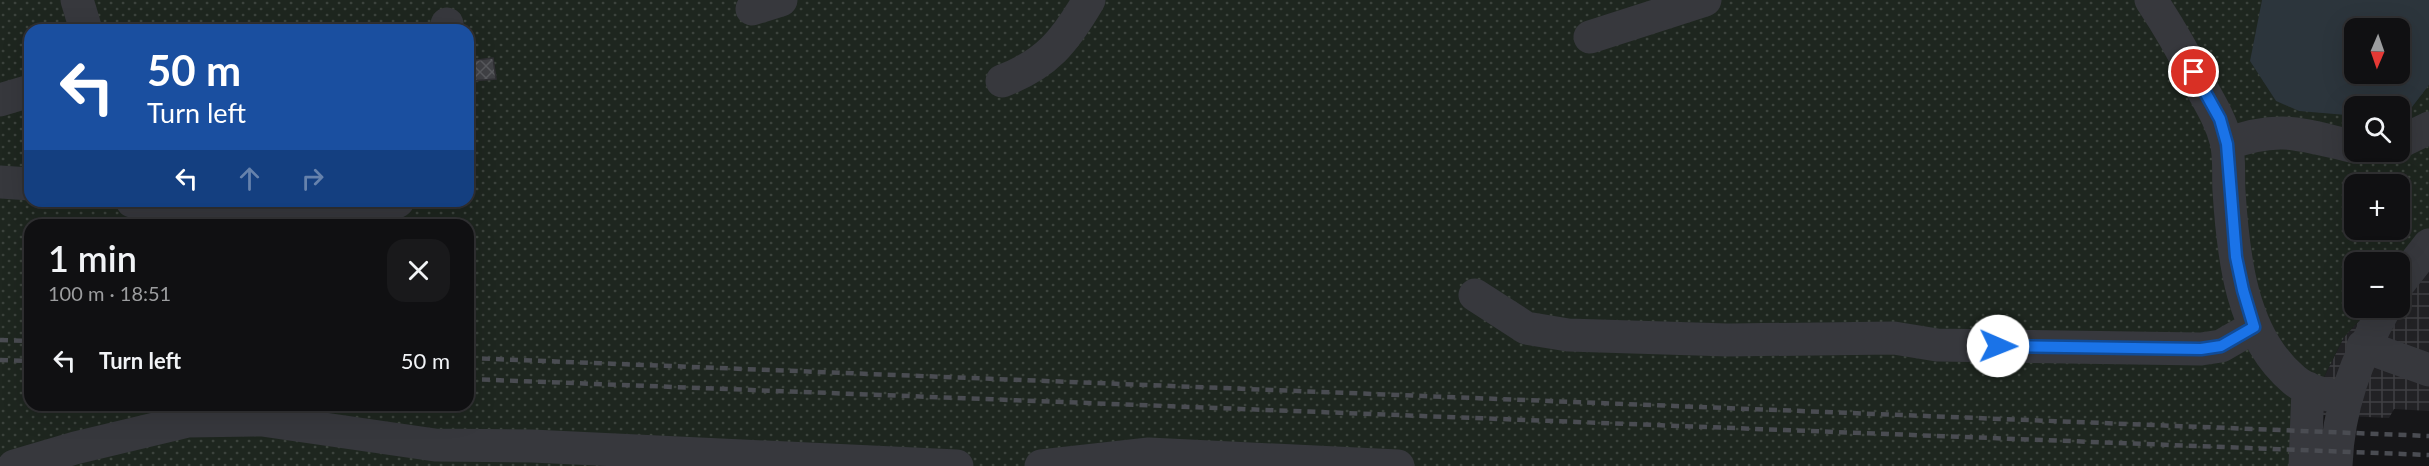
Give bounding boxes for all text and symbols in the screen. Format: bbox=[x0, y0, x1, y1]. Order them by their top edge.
north arrow bbox=[2344, 18, 2410, 84]
map controls bbox=[2344, 18, 2410, 318]
text: 50 m bbox=[147, 45, 241, 95]
pin bbox=[2168, 46, 2219, 97]
icon: left bbox=[48, 48, 126, 126]
icon: arrive bbox=[2177, 55, 2210, 88]
text: Turn left bbox=[147, 96, 246, 129]
button: search bbox=[2344, 96, 2410, 162]
icon: left bbox=[170, 162, 203, 195]
icon: ahead bbox=[233, 162, 266, 195]
icon: right bbox=[296, 162, 329, 195]
button: + bbox=[2344, 174, 2410, 240]
text: 1 min bbox=[48, 236, 137, 280]
button: close bbox=[387, 239, 450, 302]
button: − bbox=[2344, 252, 2410, 318]
text: 100 m · 18:51 bbox=[48, 281, 171, 305]
position arrow bbox=[1966, 314, 2030, 378]
icon: left bbox=[48, 344, 81, 377]
text: Turn left bbox=[99, 347, 181, 374]
text: 50 m bbox=[401, 347, 450, 374]

